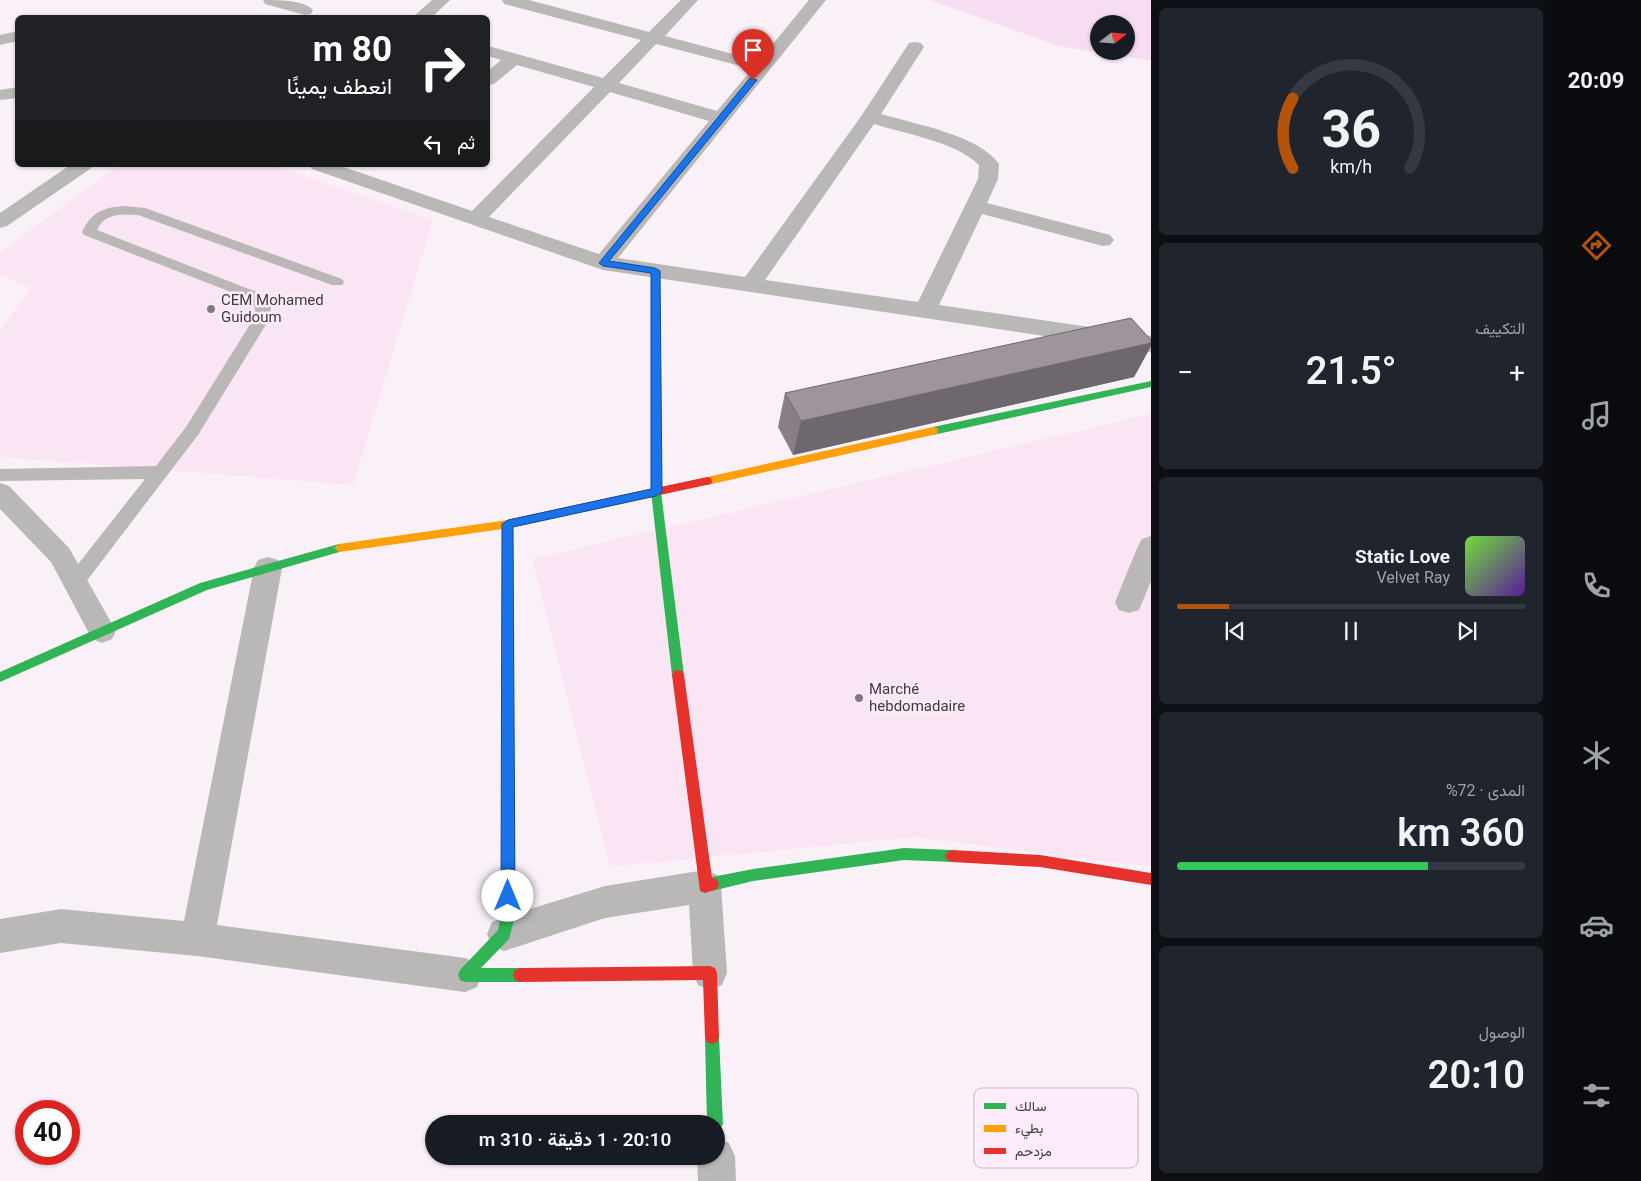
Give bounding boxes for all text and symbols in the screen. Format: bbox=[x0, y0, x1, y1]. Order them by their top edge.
north arrow bbox=[1090, 15, 1135, 60]
map controls bbox=[1090, 15, 1135, 60]
text: 80 m bbox=[313, 29, 392, 70]
pin bbox=[732, 29, 774, 80]
icon: right bbox=[410, 35, 475, 100]
icon: arrive bbox=[739, 36, 767, 64]
text: 20:09 bbox=[1568, 68, 1624, 93]
text: انعطف يمينًا bbox=[287, 74, 392, 99]
text: 36 bbox=[1321, 99, 1381, 160]
icon: left bbox=[419, 130, 447, 158]
text: ثم bbox=[457, 131, 475, 154]
text: km/h bbox=[1330, 156, 1372, 177]
icon: directions bbox=[1579, 228, 1614, 263]
place label: CEM Mohamed Guidoum bbox=[221, 291, 324, 326]
marker: CEM Mohamed Guidoum bbox=[205, 303, 217, 315]
text: التكييف bbox=[1475, 319, 1525, 338]
text: 21.5° bbox=[1306, 349, 1396, 393]
text: − bbox=[1177, 356, 1193, 389]
text: + bbox=[1509, 356, 1525, 389]
icon: music bbox=[1579, 398, 1614, 433]
text: Static Love bbox=[1355, 545, 1450, 568]
text: Velvet Ray bbox=[1376, 568, 1450, 587]
icon: phone bbox=[1579, 568, 1614, 603]
icon: previous bbox=[1221, 617, 1249, 645]
icon: pause bbox=[1337, 617, 1365, 645]
icon: next bbox=[1453, 617, 1481, 645]
place label: Marché hebdomadaire bbox=[869, 680, 965, 715]
marker: Marché hebdomadaire bbox=[853, 692, 865, 704]
icon: climate bbox=[1579, 738, 1614, 773]
text: المدى · 72% bbox=[1446, 781, 1525, 800]
text: 360 km bbox=[1397, 811, 1525, 855]
position arrow bbox=[481, 869, 533, 921]
icon: car bbox=[1579, 908, 1614, 943]
text: الوصول bbox=[1479, 1023, 1525, 1042]
text: 20:10 bbox=[1428, 1053, 1525, 1097]
icon: filters bbox=[1579, 1078, 1614, 1113]
legend bbox=[974, 1088, 1138, 1168]
text: سالك bbox=[1015, 1098, 1046, 1114]
speed limit sign: 40 bbox=[15, 1100, 80, 1165]
text: بطيء bbox=[1015, 1120, 1043, 1140]
text: 20:10 · 1 دقيقة · 310 m bbox=[479, 1128, 671, 1151]
text: مزدحم bbox=[1015, 1143, 1052, 1160]

